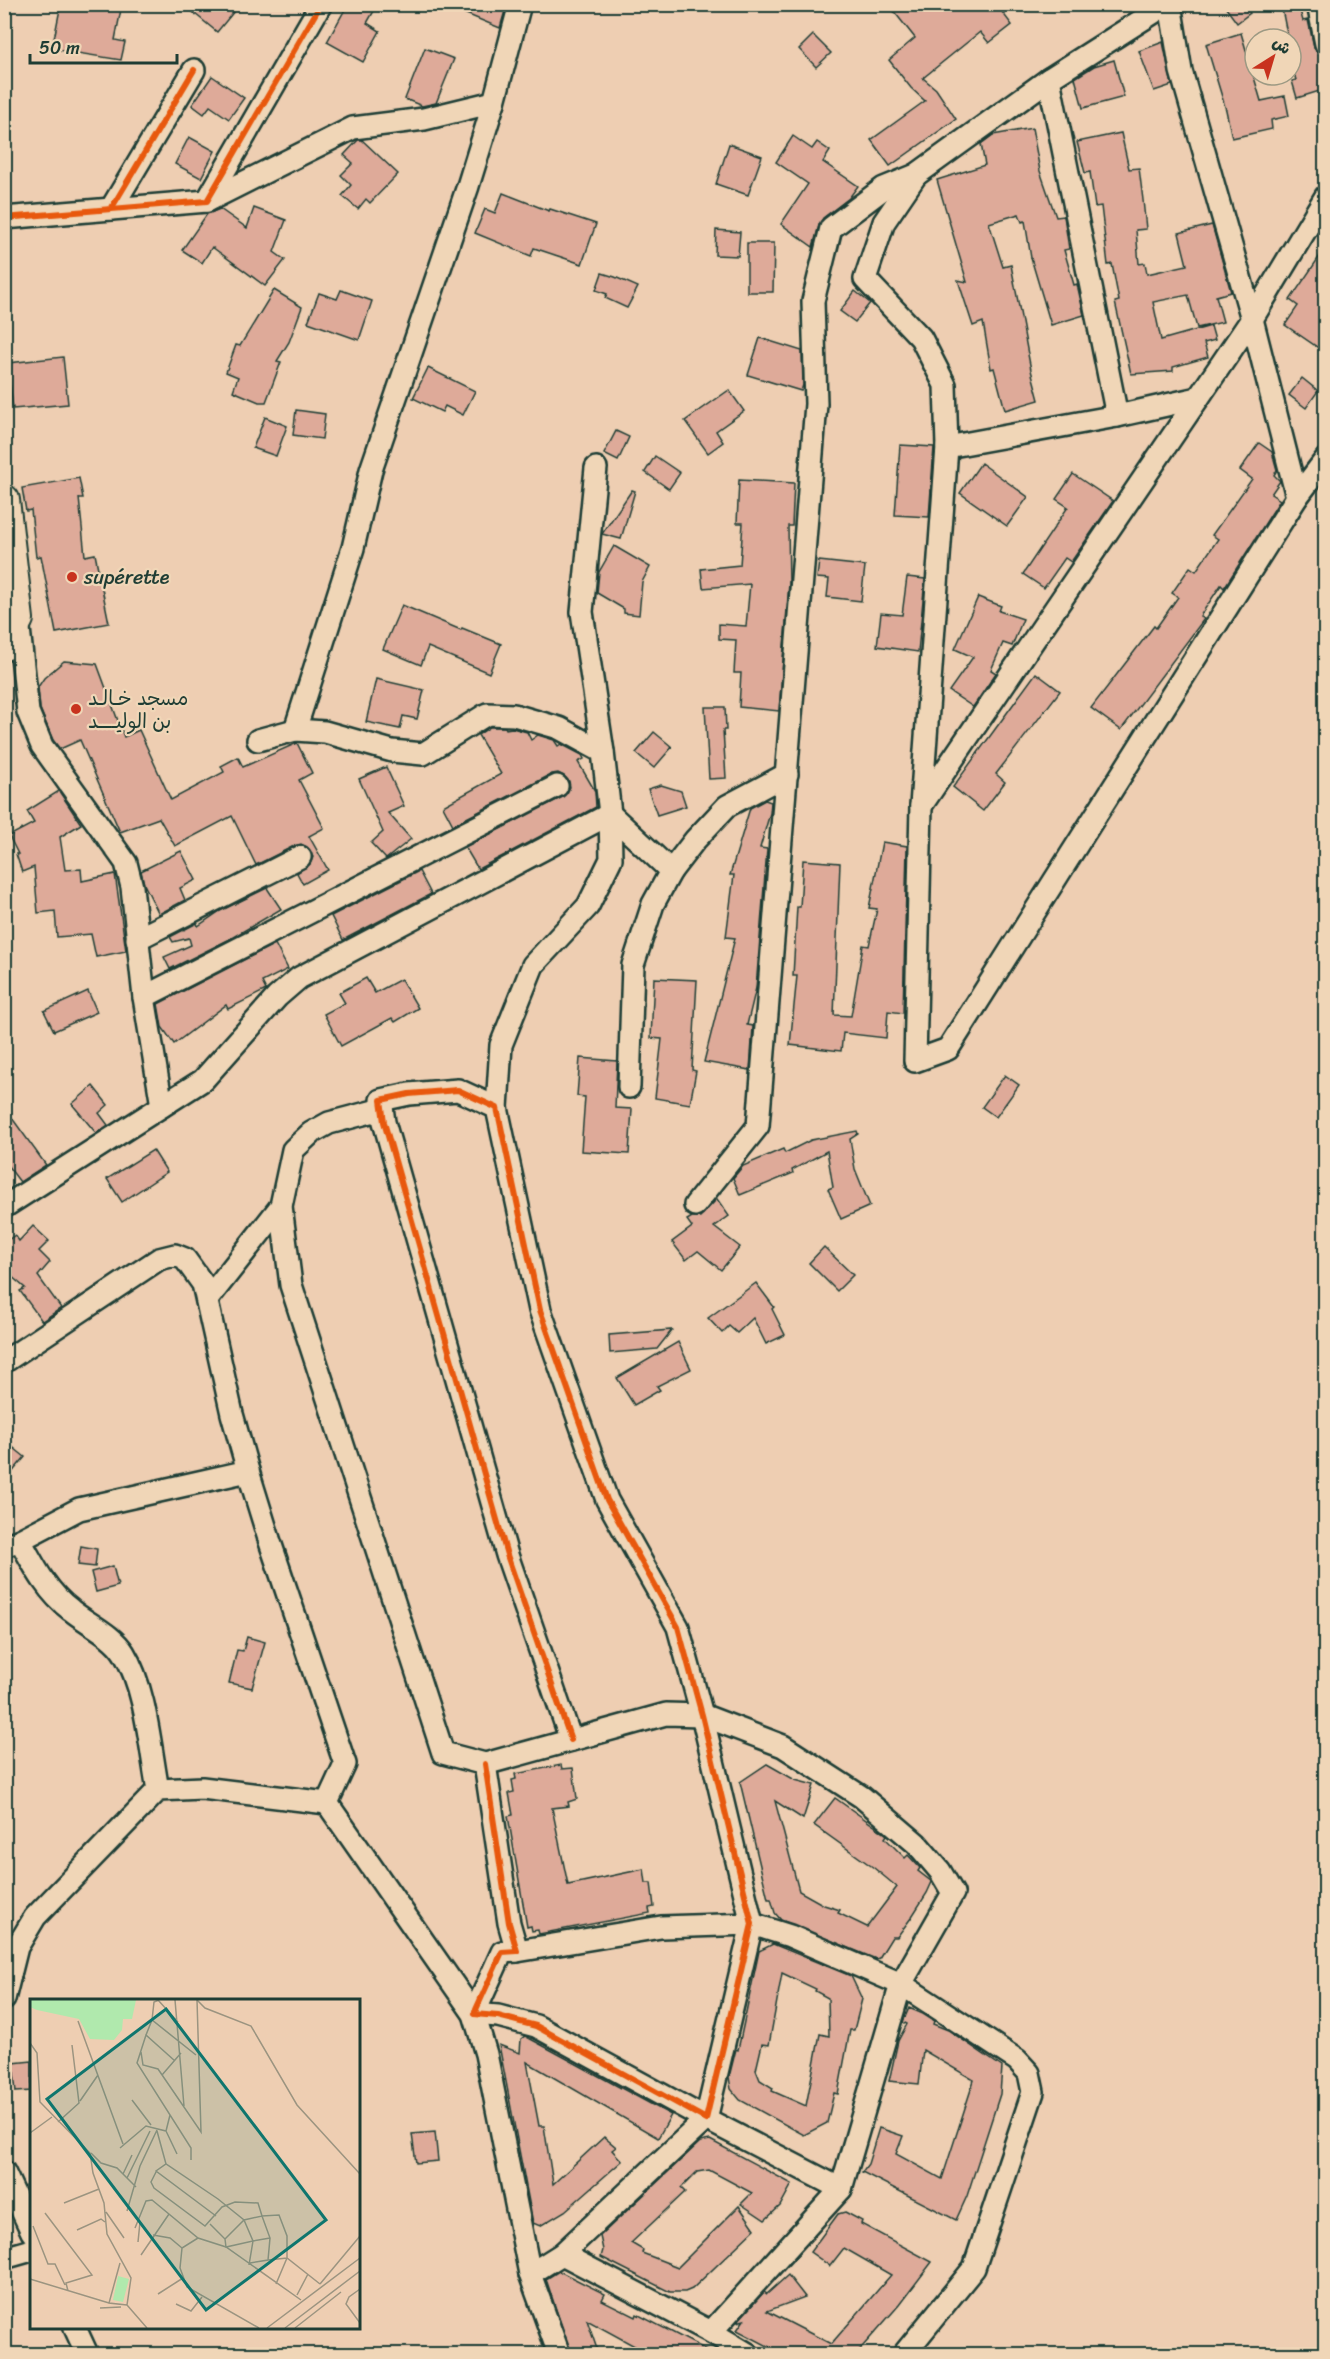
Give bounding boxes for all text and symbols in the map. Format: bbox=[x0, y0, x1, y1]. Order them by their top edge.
scale bar bbox=[30, 27, 177, 65]
north arrow bbox=[1243, 27, 1303, 87]
text: ش bbox=[1266, 29, 1297, 62]
text: 50 m bbox=[39, 32, 80, 64]
place label: supérette bbox=[83, 560, 170, 595]
marker: supérette bbox=[65, 570, 79, 584]
place label: مسجد خـالـد بن الوليــــد bbox=[88, 681, 188, 739]
marker: مسجد خـالـد بن الوليــــد bbox=[69, 702, 83, 716]
inset map bbox=[30, 1999, 360, 2329]

